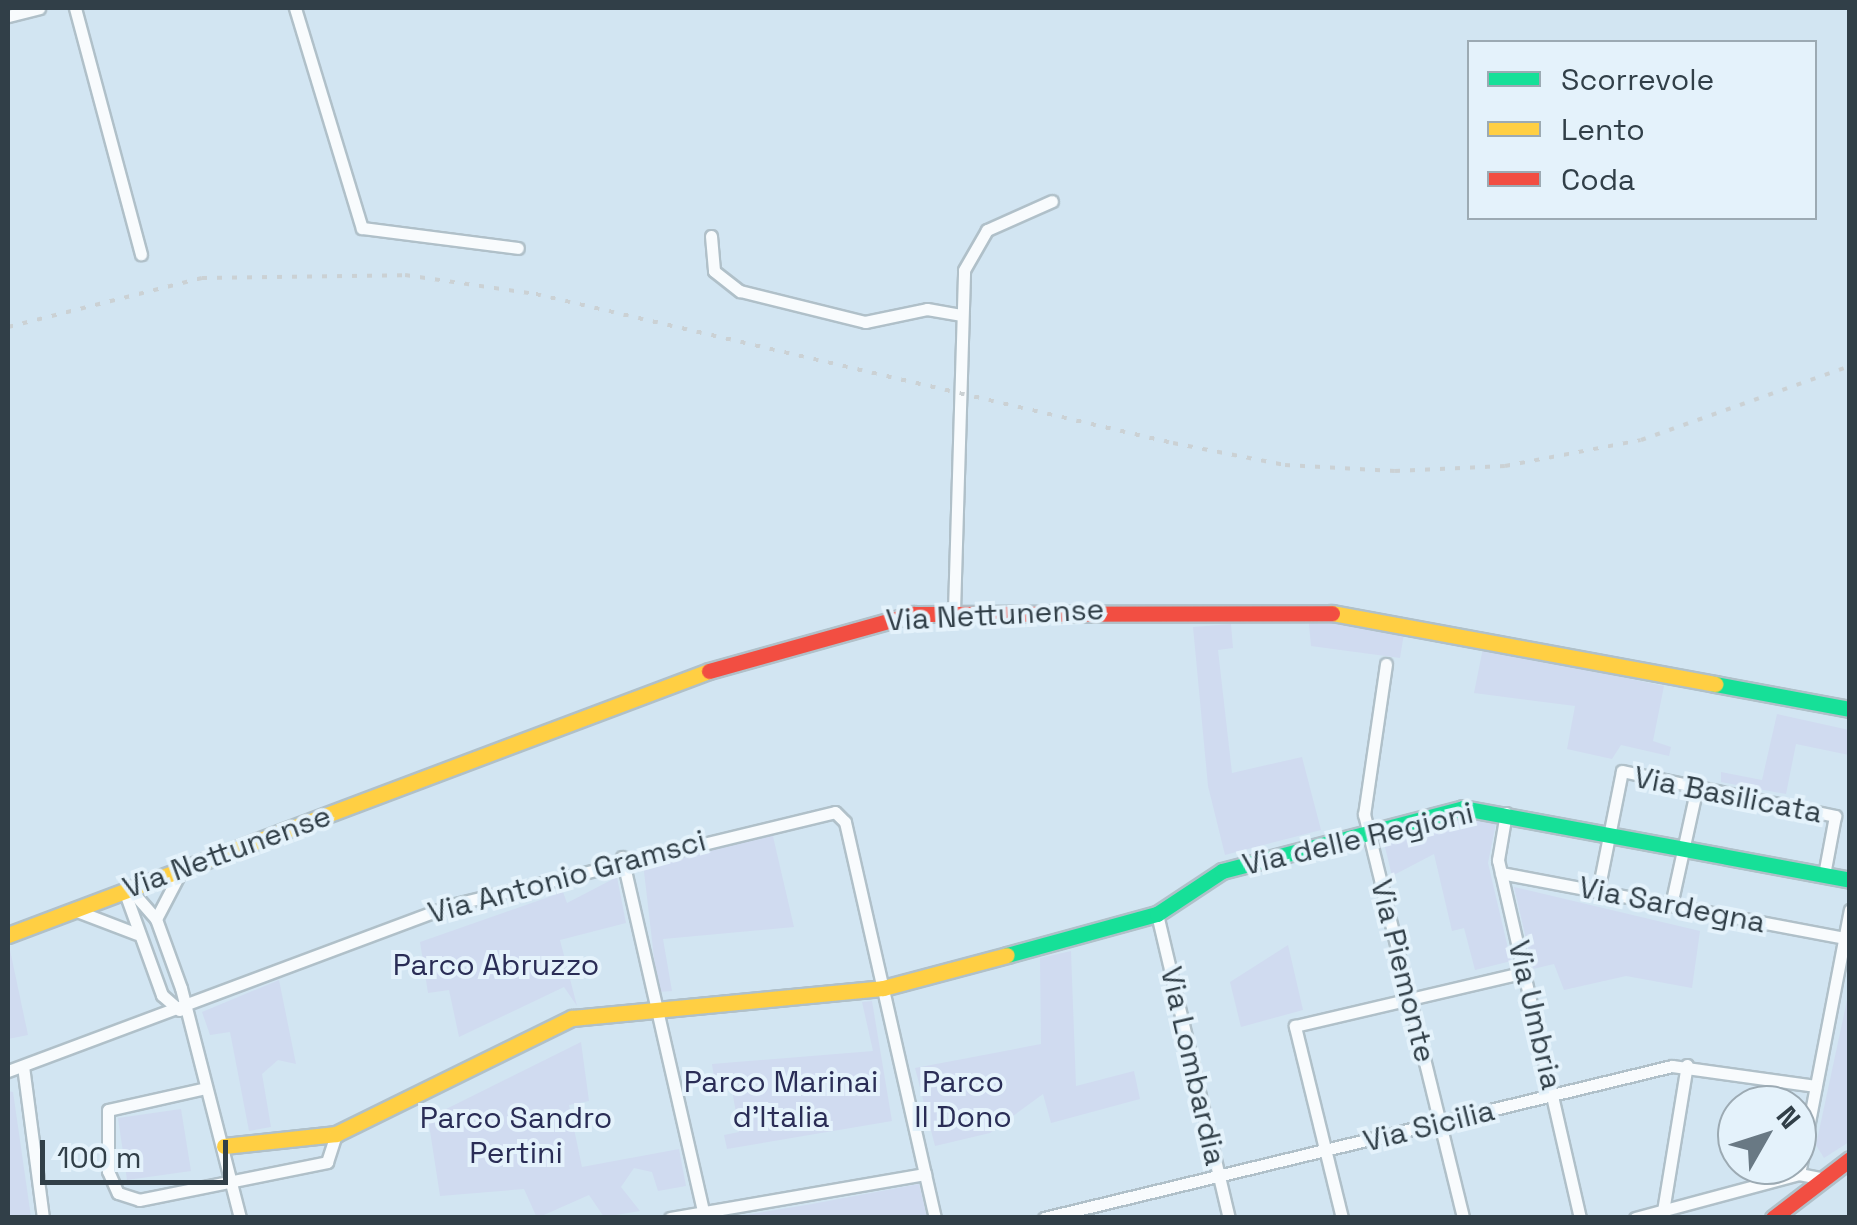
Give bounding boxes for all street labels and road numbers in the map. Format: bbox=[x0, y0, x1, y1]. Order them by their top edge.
street label: Via Nettunense bbox=[885, 591, 1105, 639]
street label: Via Basilicata bbox=[1631, 759, 1825, 831]
street label: Via delle Regioni bbox=[1239, 795, 1477, 883]
street label: Via Nettunense bbox=[118, 798, 336, 906]
street label: Via Antonio Gramsci bbox=[424, 823, 710, 931]
street label: Via Sardegna bbox=[1576, 869, 1768, 941]
street label: Via Piemonte bbox=[1363, 876, 1443, 1066]
street label: Via Umbria bbox=[1500, 937, 1570, 1093]
street label: Via Lombardia bbox=[1153, 963, 1233, 1169]
street label: Via Sicilia bbox=[1360, 1092, 1498, 1160]

